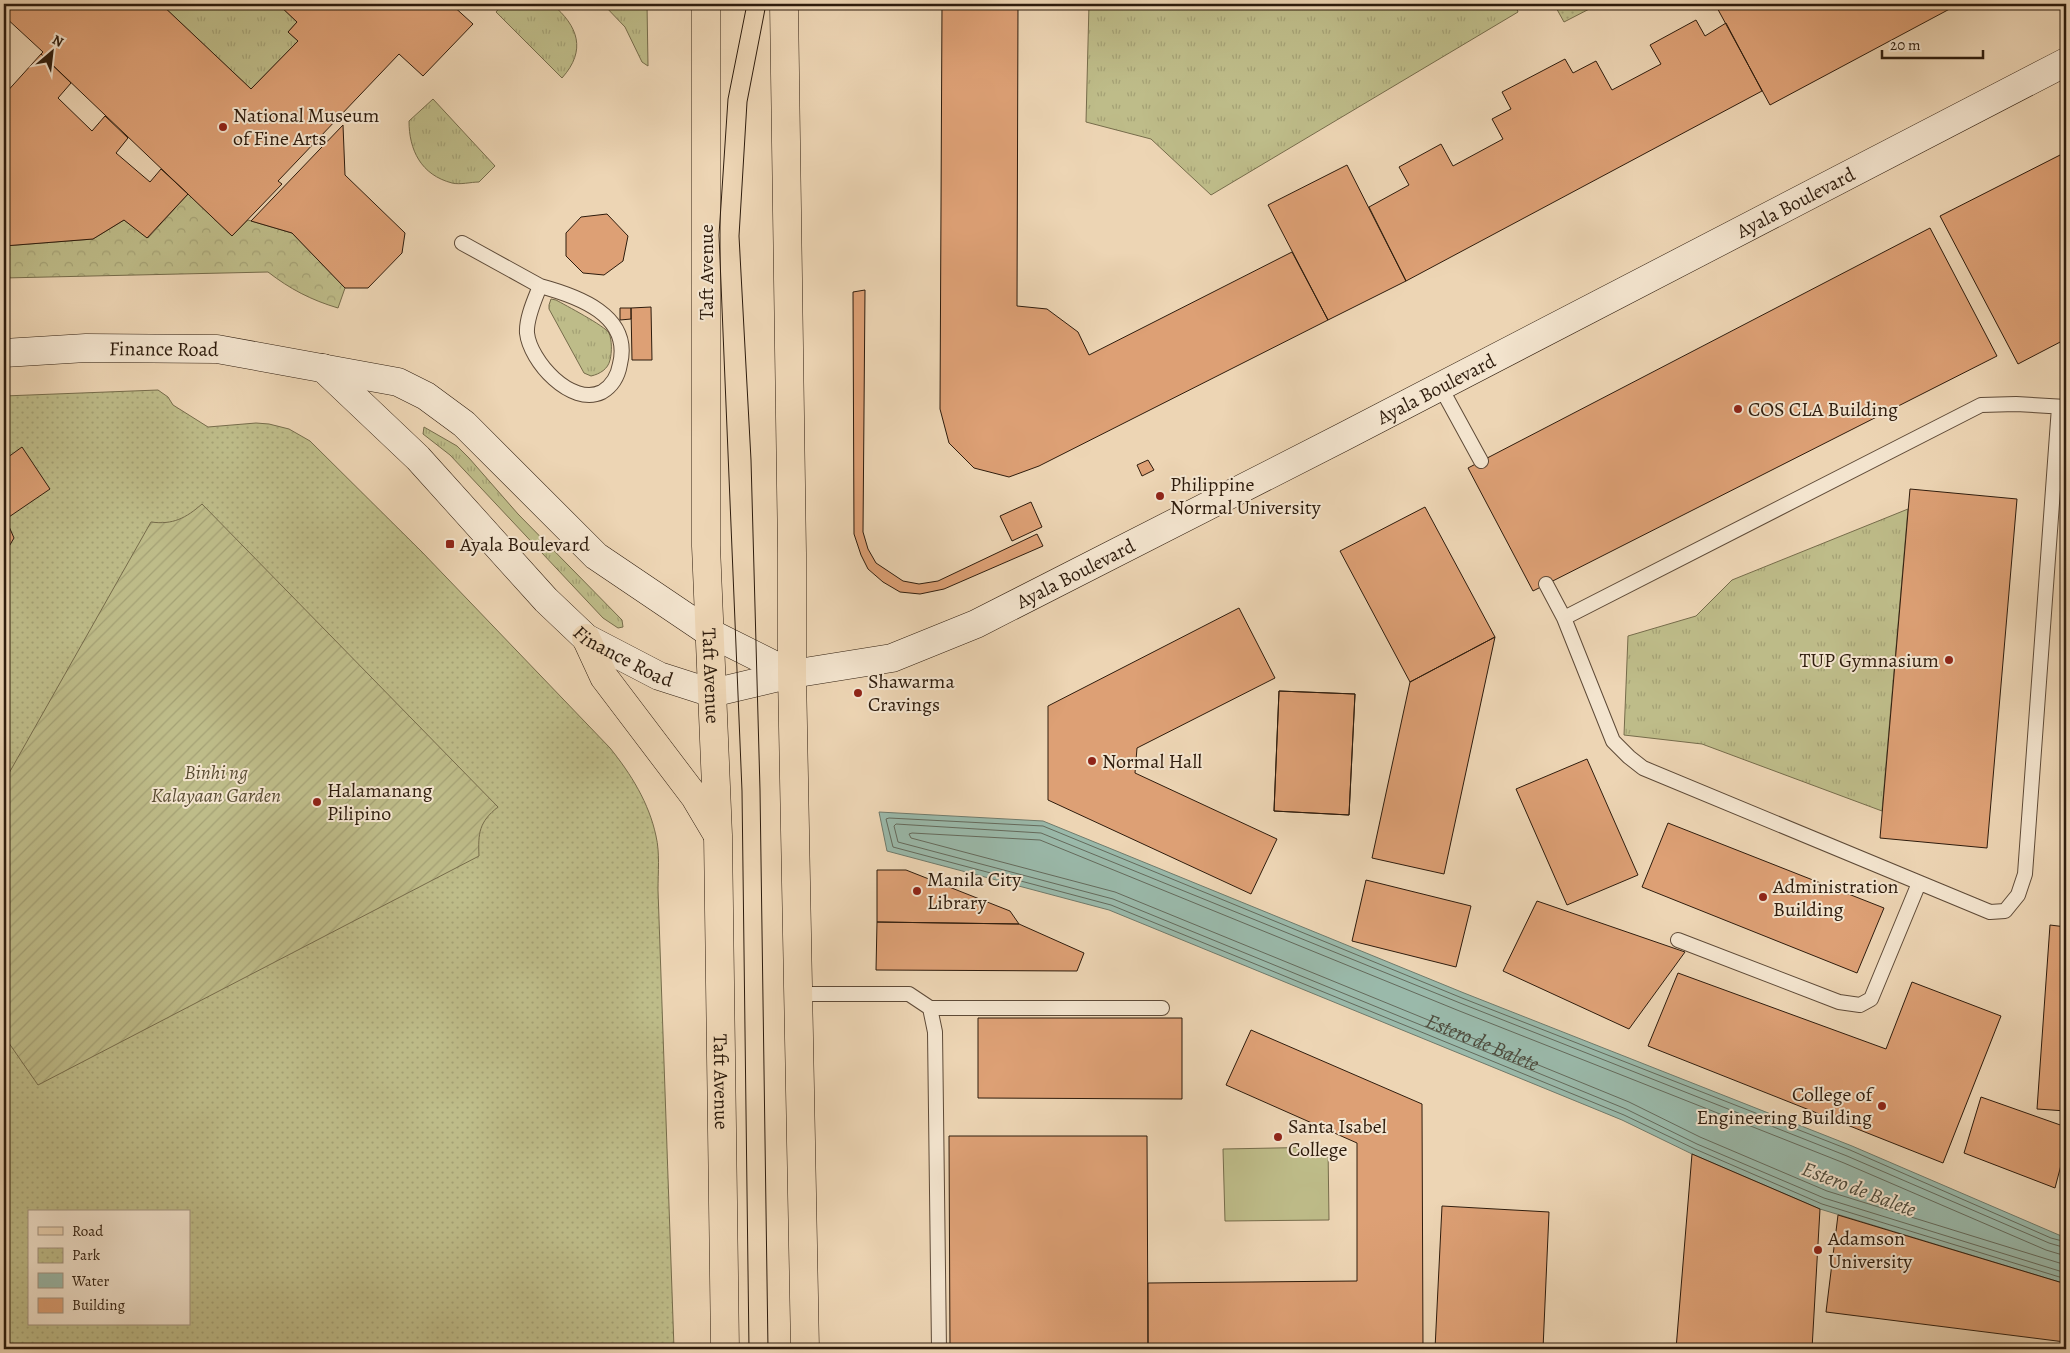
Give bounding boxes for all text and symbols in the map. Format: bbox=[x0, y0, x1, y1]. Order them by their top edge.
north arrow bbox=[28, 28, 78, 78]
scale bar bbox=[1882, 28, 1984, 60]
text: N bbox=[49, 30, 67, 52]
text: 20 m bbox=[1890, 35, 1921, 55]
place label: National Museum of Fine Arts bbox=[233, 102, 380, 152]
marker: National Museum of Fine Arts bbox=[217, 121, 229, 133]
street label: Ayala Boulevard bbox=[1731, 161, 1860, 245]
street label: Taft Avenue bbox=[693, 224, 720, 320]
street label: Finance Road bbox=[109, 335, 219, 363]
street label: Ayala Boulevard bbox=[1371, 347, 1500, 432]
place label: COS CLA Building bbox=[1748, 396, 1898, 423]
marker: COS CLA Building bbox=[1732, 403, 1744, 415]
place label: Philippine Normal University bbox=[1170, 471, 1322, 521]
marker: Philippine Normal University bbox=[1154, 490, 1166, 502]
place label: Ayala Boulevard bbox=[459, 531, 590, 558]
street label: Ayala Boulevard bbox=[1011, 532, 1140, 616]
marker: Ayala Boulevard bbox=[444, 538, 456, 550]
street label: Finance Road bbox=[567, 620, 677, 694]
street label: Taft Avenue bbox=[695, 627, 726, 724]
place label: TUP Gymnasium bbox=[1800, 647, 1939, 674]
marker: TUP Gymnasium bbox=[1943, 654, 1955, 666]
place label: Shawarma Cravings bbox=[868, 668, 955, 718]
marker: Shawarma Cravings bbox=[852, 687, 864, 699]
place label: Normal Hall bbox=[1102, 748, 1202, 775]
marker: Normal Hall bbox=[1086, 755, 1098, 767]
park label: Binhi ng Kalayaan Garden bbox=[151, 759, 281, 809]
place label: Halamanang Pilipino bbox=[327, 777, 432, 827]
marker: Halamanang Pilipino bbox=[311, 796, 323, 808]
place label: Manila City Library bbox=[927, 866, 1022, 916]
place label: Administration Building bbox=[1772, 873, 1899, 923]
marker: Manila City Library bbox=[911, 885, 923, 897]
marker: Administration Building bbox=[1757, 891, 1769, 903]
water label: Estero de Balete bbox=[1422, 1006, 1544, 1078]
street label: Taft Avenue bbox=[707, 1034, 735, 1130]
place label: College of Engineering Building bbox=[1696, 1081, 1875, 1131]
marker: College of Engineering Building bbox=[1876, 1100, 1888, 1112]
place label: Santa Isabel College bbox=[1288, 1113, 1387, 1163]
marker: Santa Isabel College bbox=[1272, 1131, 1284, 1143]
water label: Estero de Balete bbox=[1798, 1154, 1920, 1224]
legend bbox=[28, 1210, 190, 1326]
text: Road bbox=[72, 1221, 104, 1241]
place label: Adamson University bbox=[1827, 1225, 1913, 1275]
marker: Adamson University bbox=[1812, 1244, 1824, 1256]
text: Park bbox=[72, 1245, 101, 1265]
text: Water bbox=[71, 1271, 109, 1291]
text: Building bbox=[72, 1295, 125, 1315]

